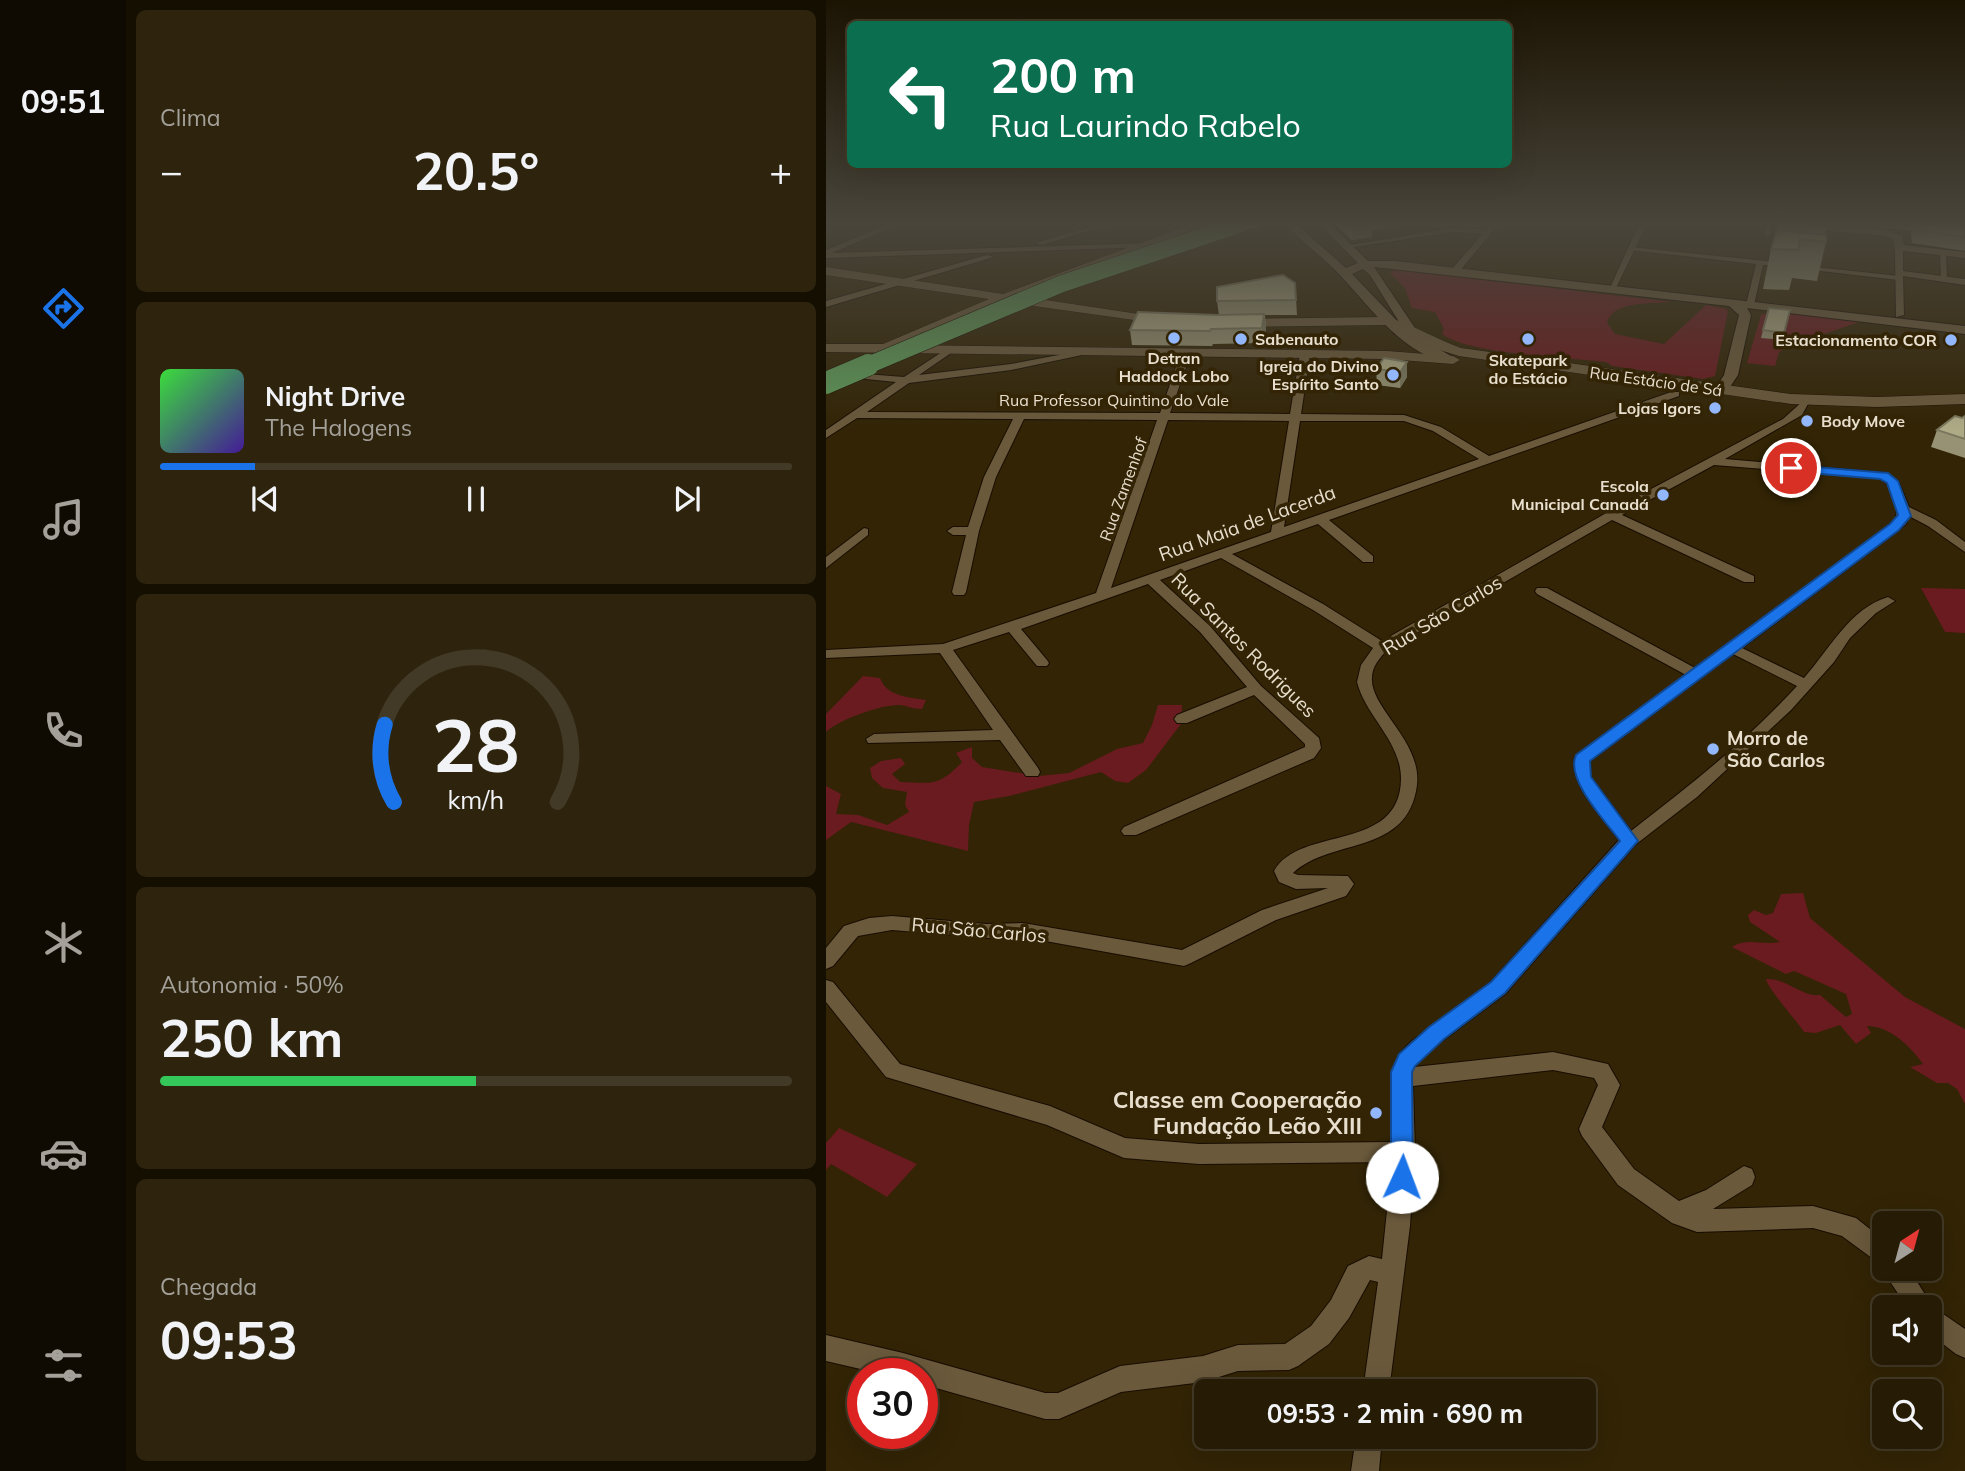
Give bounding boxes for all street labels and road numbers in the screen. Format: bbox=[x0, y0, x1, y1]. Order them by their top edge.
street label: Rua Estácio de Sá bbox=[1589, 362, 1723, 400]
street label: Rua Professor Quintino do Vale bbox=[999, 390, 1229, 410]
street label: Rua Zamenhof bbox=[1095, 434, 1151, 544]
street label: Rua Maia de Lacerda bbox=[1155, 480, 1339, 566]
street label: Rua Santos Rodrigues bbox=[1166, 567, 1322, 723]
street label: Rua São Carlos bbox=[1378, 570, 1506, 660]
street label: Rua São Carlos bbox=[911, 912, 1047, 948]

